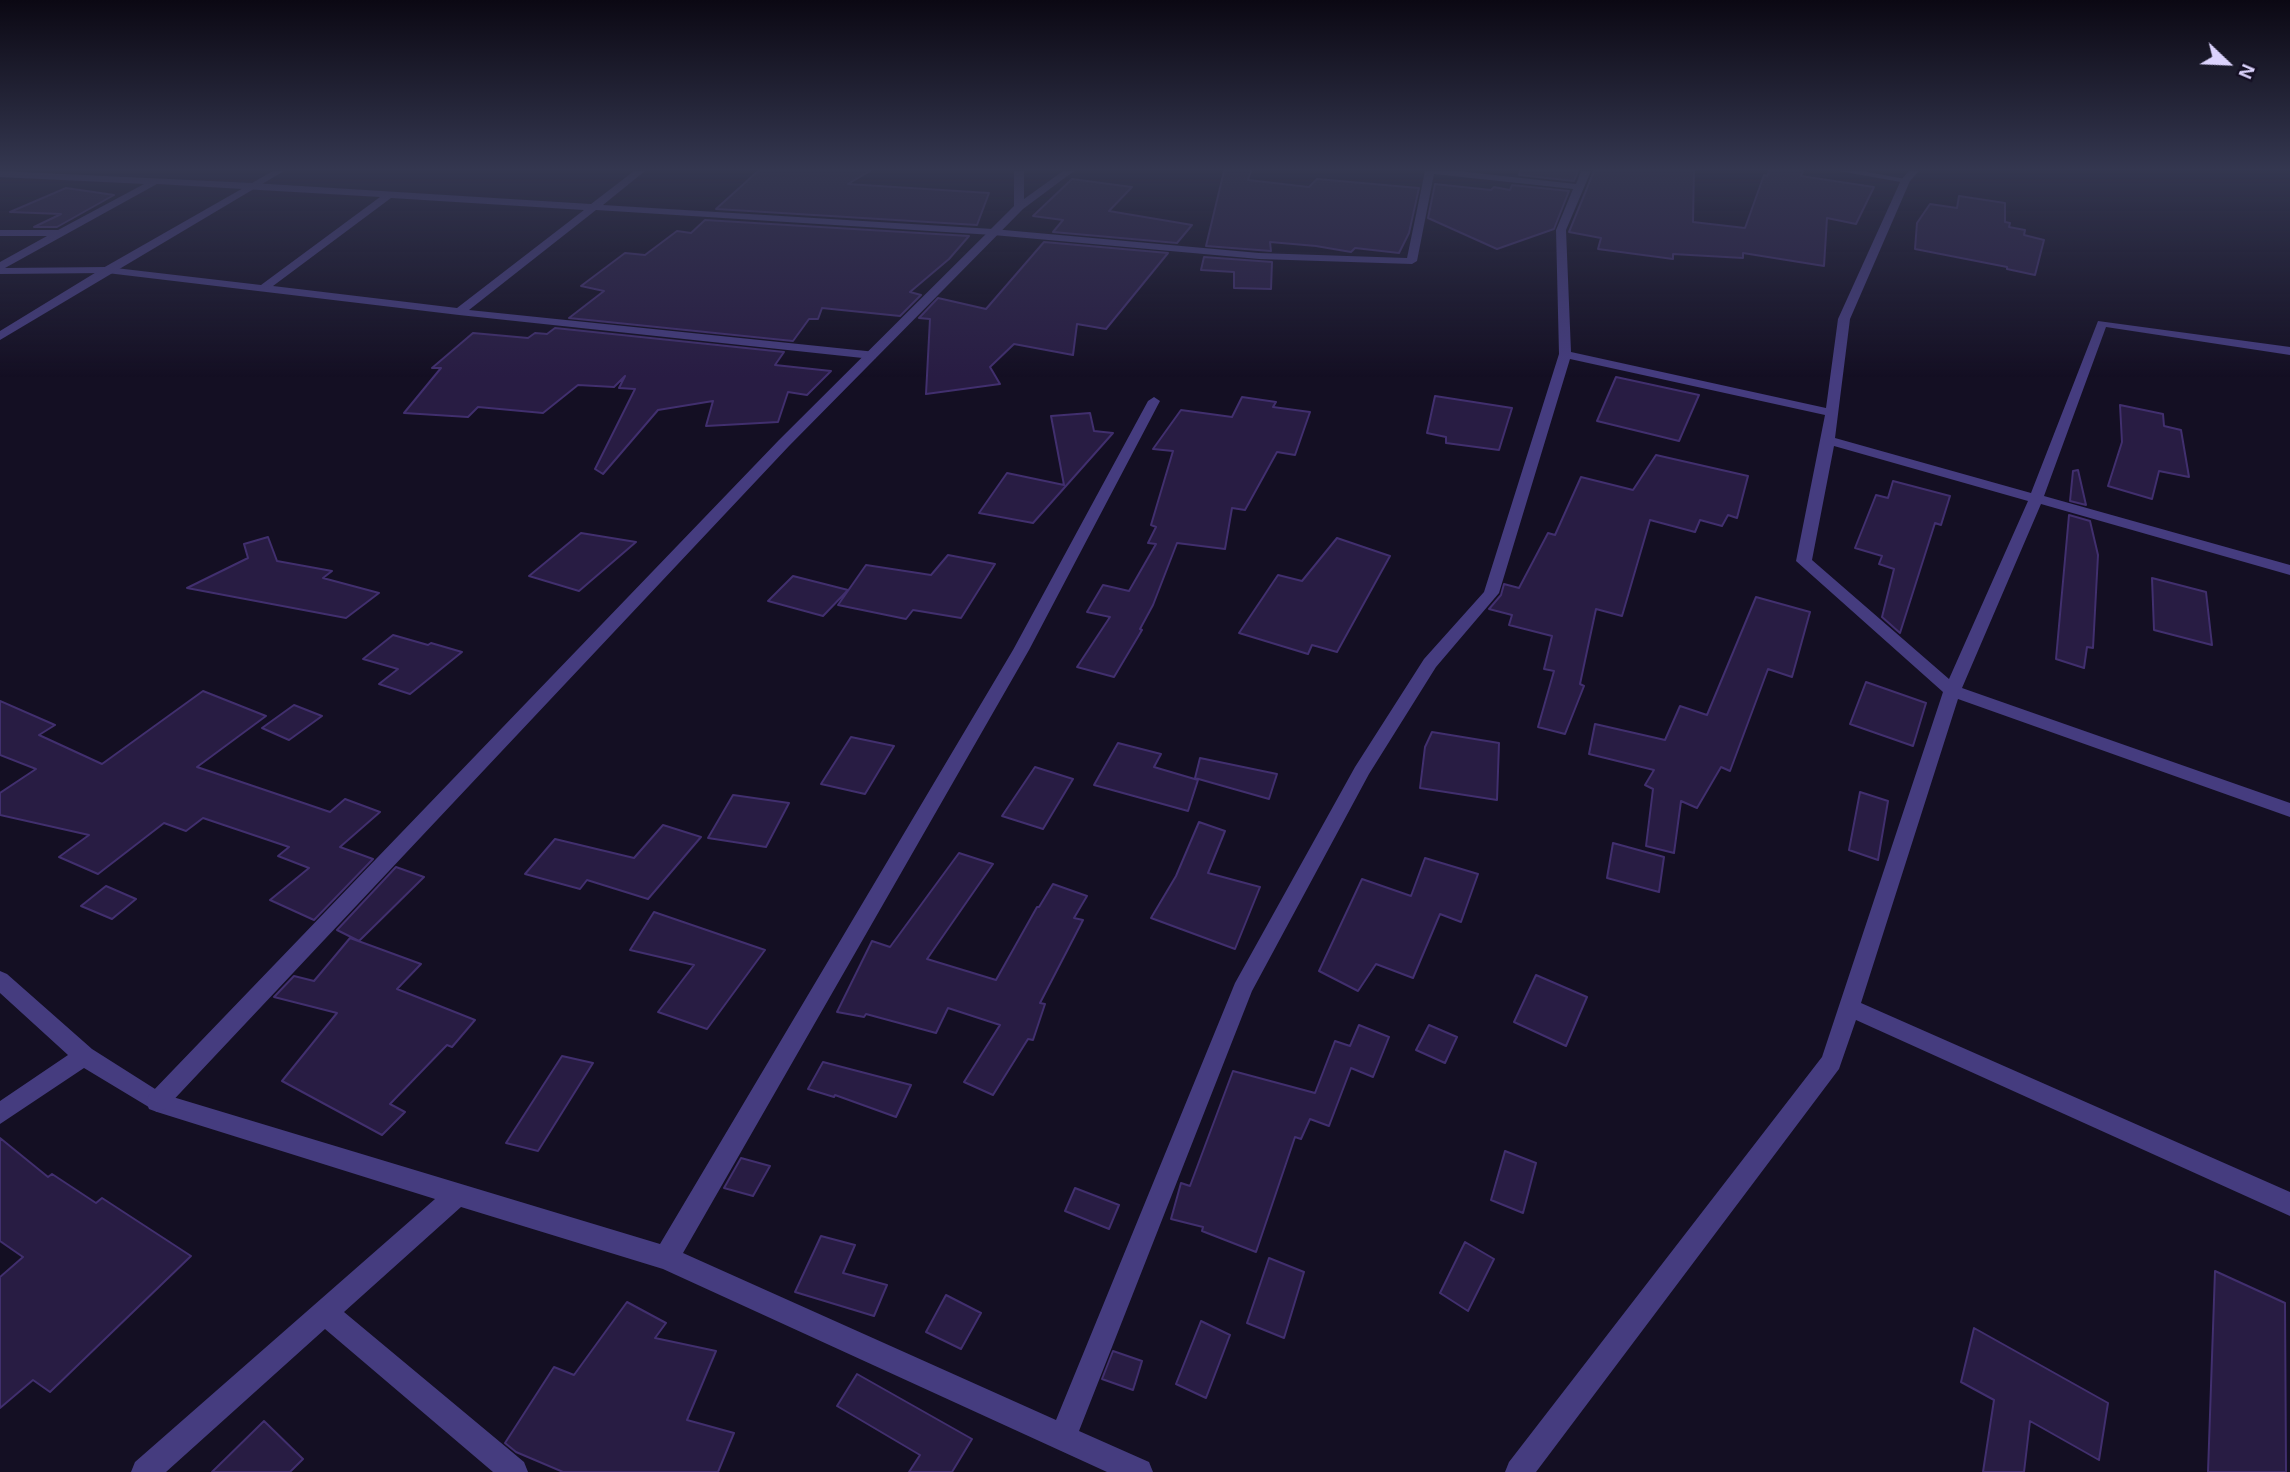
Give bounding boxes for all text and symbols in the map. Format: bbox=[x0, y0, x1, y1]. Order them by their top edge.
north arrow bbox=[2192, 28, 2262, 98]
text: N bbox=[2234, 61, 2259, 82]

